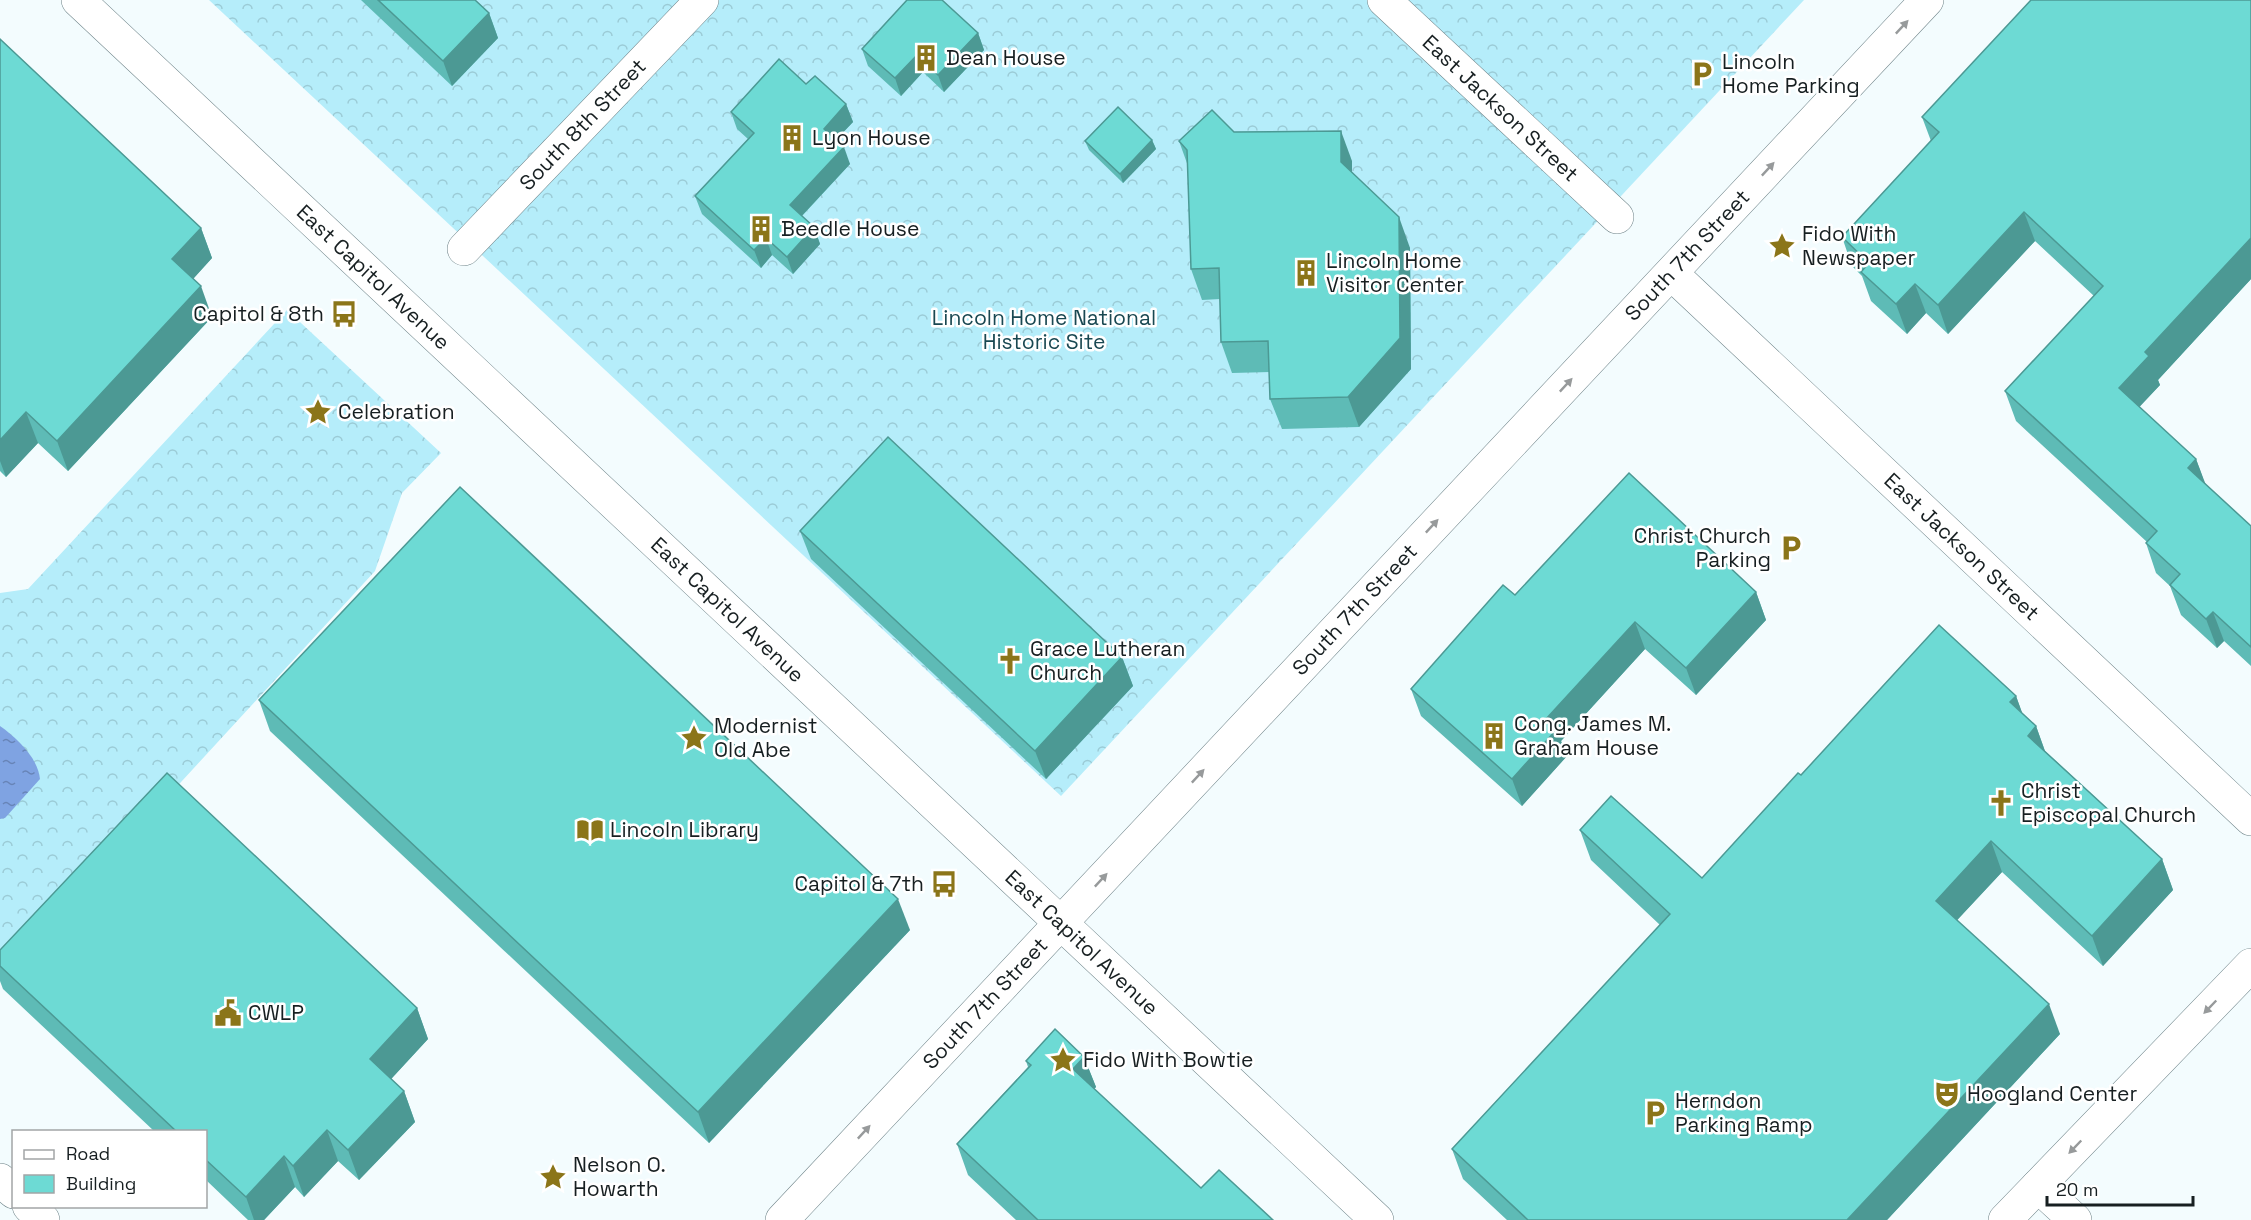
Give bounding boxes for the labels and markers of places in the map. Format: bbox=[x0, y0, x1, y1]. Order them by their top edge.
building icon: Dean House bbox=[911, 43, 941, 73]
place label: Dean House bbox=[946, 44, 1066, 71]
place label: Lincoln Home Parking bbox=[1722, 48, 1860, 99]
parking icon: Lincoln Home Parking bbox=[1687, 59, 1717, 89]
building icon: Lyon House bbox=[777, 123, 807, 153]
place label: Lyon House bbox=[812, 124, 931, 151]
building icon: Beedle House bbox=[746, 214, 776, 244]
place label: Beedle House bbox=[781, 215, 919, 242]
place label: Fido With Newspaper bbox=[1802, 220, 1916, 271]
place icon: Fido With Newspaper bbox=[1767, 231, 1797, 261]
place label: Lincoln Home Visitor Center bbox=[1326, 247, 1464, 298]
building icon: Lincoln Home Visitor Center bbox=[1291, 258, 1321, 288]
bus stop icon: Capitol & 8th bbox=[329, 299, 359, 329]
place label: Capitol & 8th bbox=[193, 300, 324, 327]
place icon: Celebration bbox=[303, 397, 333, 427]
place label: Celebration bbox=[338, 398, 455, 425]
place label: Christ Church Parking bbox=[1634, 522, 1771, 573]
parking icon: Christ Church Parking bbox=[1776, 533, 1806, 563]
place label: Grace Lutheran Church bbox=[1030, 635, 1185, 686]
church icon: Grace Lutheran Church bbox=[995, 646, 1025, 676]
place label: Cong. James M. Graham House bbox=[1514, 710, 1671, 761]
place label: Modernist Old Abe bbox=[714, 712, 818, 763]
building icon: Cong. James M. Graham House bbox=[1479, 721, 1509, 751]
place icon: Modernist Old Abe bbox=[679, 723, 709, 753]
place label: Christ Episcopal Church bbox=[2021, 777, 2196, 828]
church icon: Christ Episcopal Church bbox=[1986, 788, 2016, 818]
library icon: Lincoln Library bbox=[575, 815, 605, 845]
place label: Lincoln Library bbox=[610, 816, 759, 843]
bus stop icon: Capitol & 7th bbox=[929, 869, 959, 899]
place label: Capitol & 7th bbox=[795, 870, 924, 897]
public building icon: CWLP bbox=[213, 998, 243, 1028]
place label: CWLP bbox=[248, 999, 304, 1026]
place icon: Fido With Bowtie bbox=[1048, 1045, 1078, 1075]
place label: Fido With Bowtie bbox=[1083, 1046, 1253, 1073]
theatre icon: Hoogland Center bbox=[1932, 1079, 1962, 1109]
place label: Hoogland Center bbox=[1967, 1080, 2137, 1107]
place label: Herndon Parking Ramp bbox=[1675, 1087, 1812, 1138]
parking icon: Herndon Parking Ramp bbox=[1640, 1098, 1670, 1128]
place label: Nelson O. Howarth bbox=[573, 1151, 666, 1202]
place icon: Nelson O. Howarth bbox=[538, 1162, 568, 1192]

